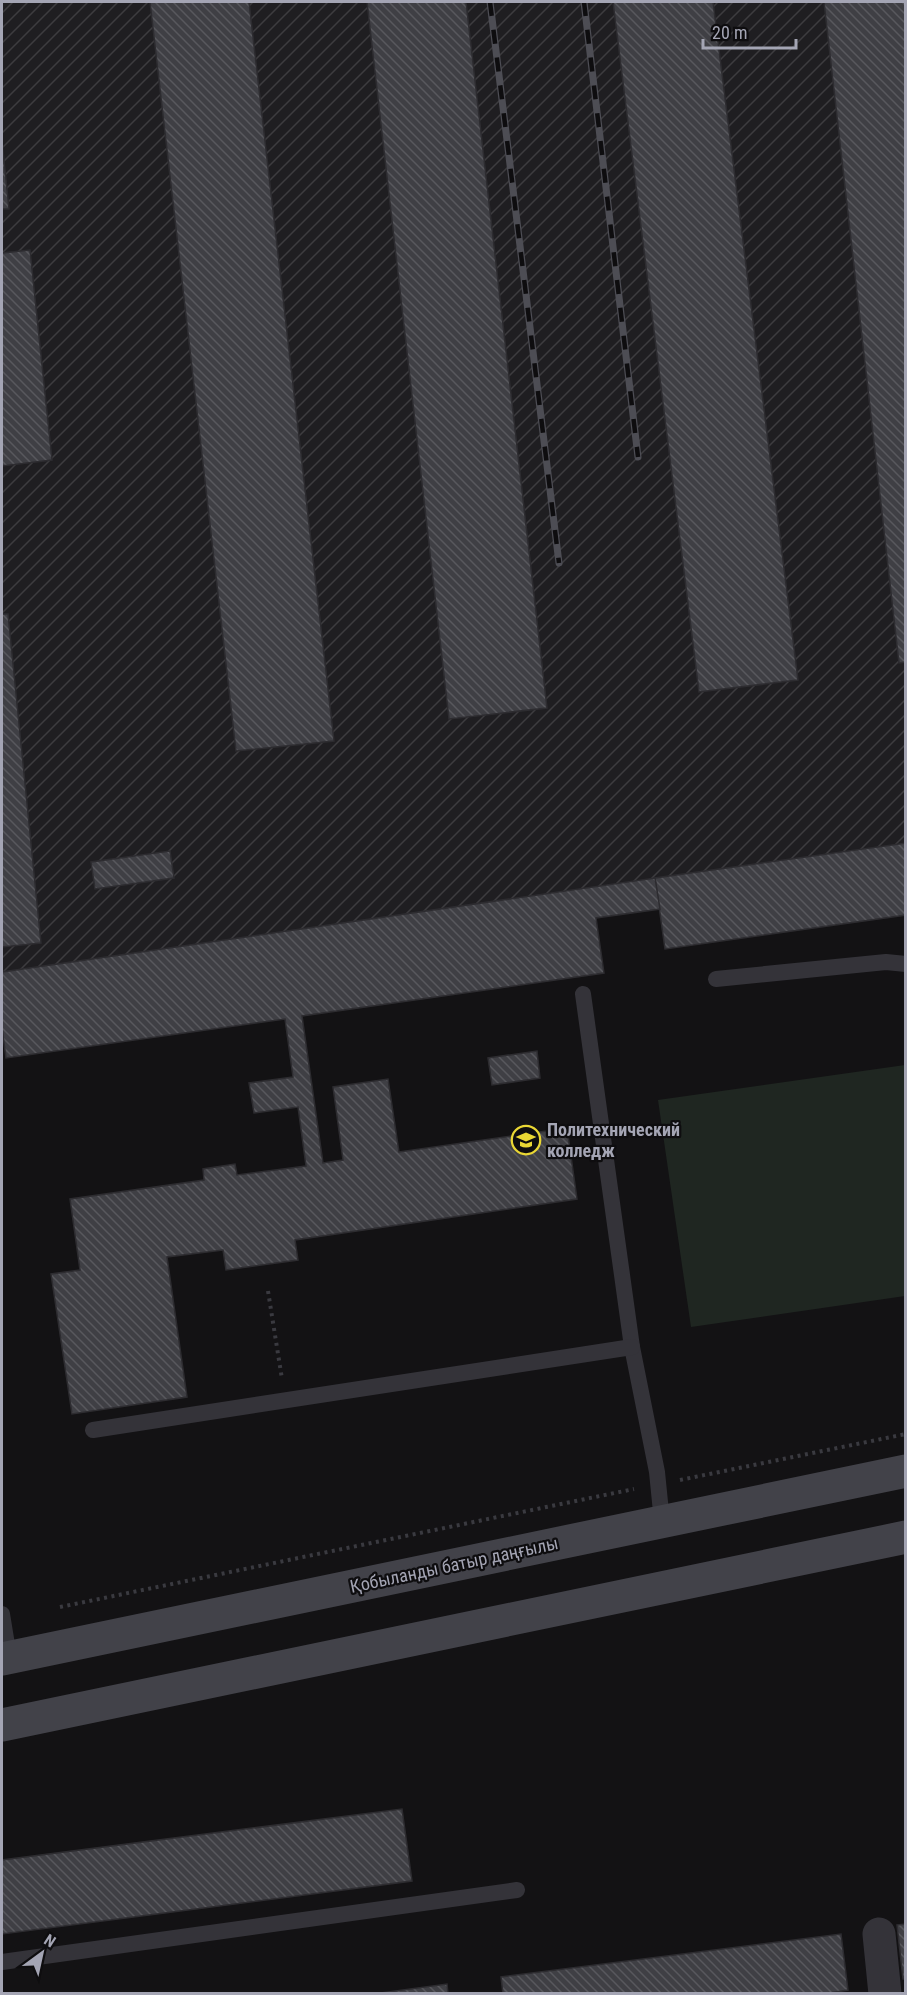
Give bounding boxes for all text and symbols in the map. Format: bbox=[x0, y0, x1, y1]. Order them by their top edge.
scale bar bbox=[703, 12, 796, 50]
text: 20 m bbox=[712, 22, 747, 43]
place label: Политехнический колледж bbox=[547, 1119, 680, 1161]
school or university icon: Политехнический колледж bbox=[510, 1124, 542, 1156]
street label: Қобыланды батыр даңғылы bbox=[348, 1532, 560, 1597]
north arrow bbox=[12, 1923, 72, 1983]
text: N bbox=[41, 1930, 59, 1951]

